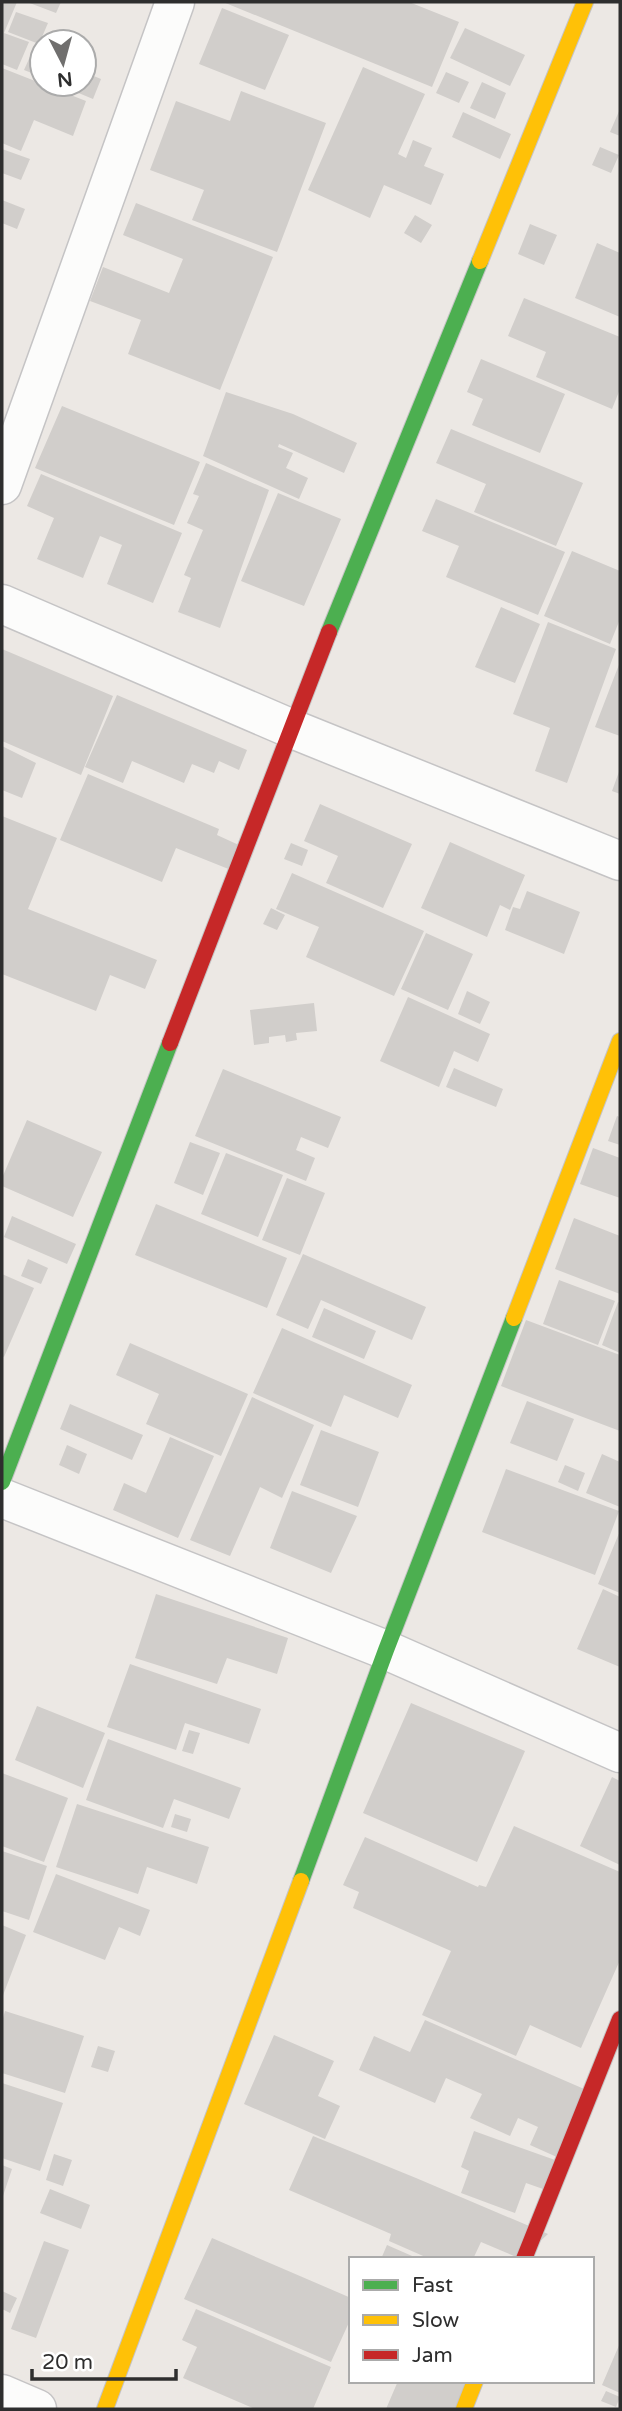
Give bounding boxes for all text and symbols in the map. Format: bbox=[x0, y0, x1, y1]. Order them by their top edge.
north arrow bbox=[28, 28, 98, 98]
text: N bbox=[56, 67, 73, 91]
legend bbox=[349, 2257, 594, 2383]
text: Fast bbox=[412, 2273, 453, 2298]
text: Slow bbox=[412, 2308, 460, 2333]
scale bar bbox=[32, 2338, 175, 2382]
text: Jam bbox=[412, 2343, 453, 2368]
text: 20 m bbox=[42, 2350, 93, 2375]

